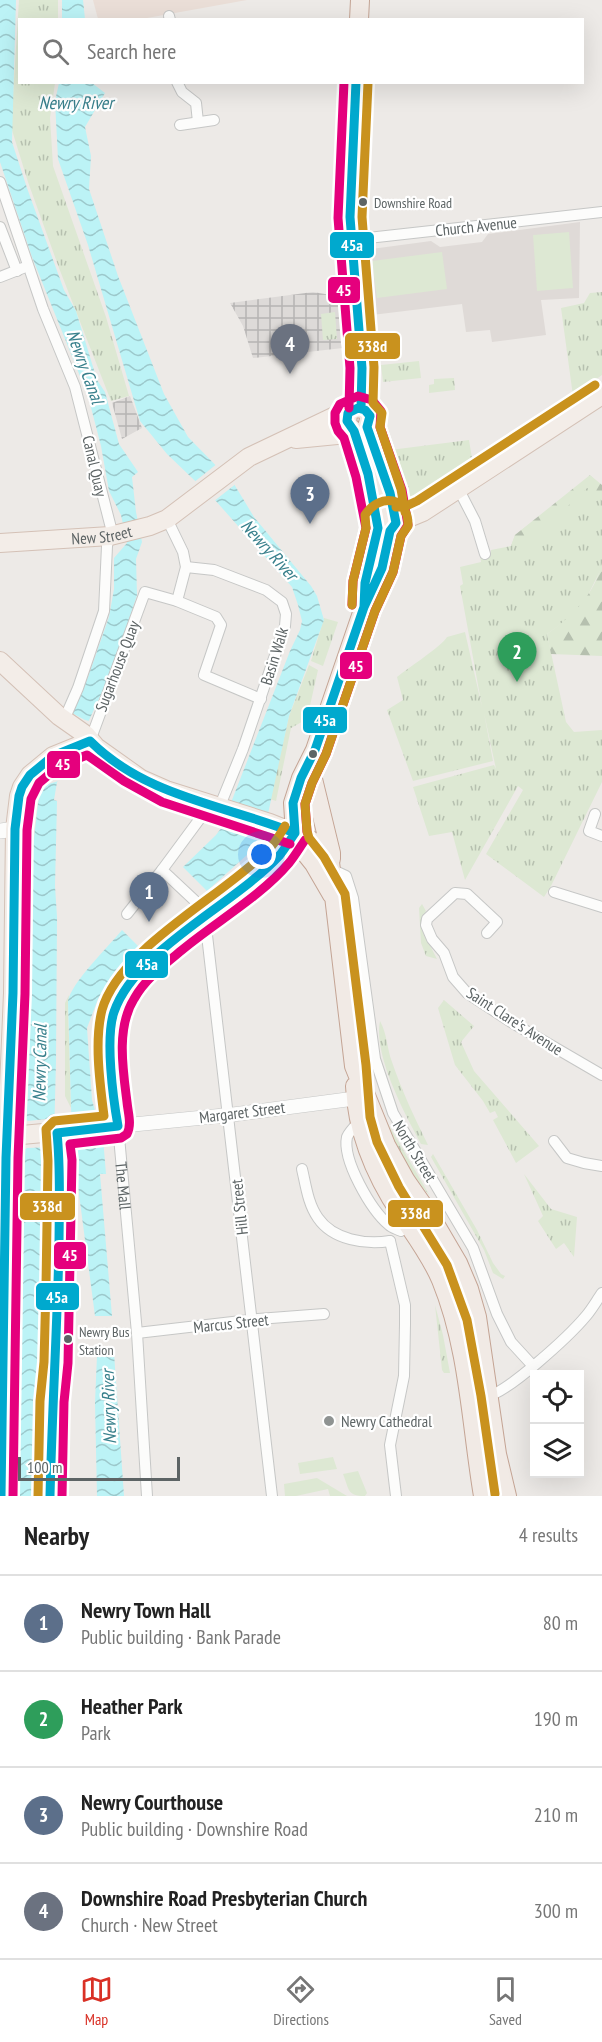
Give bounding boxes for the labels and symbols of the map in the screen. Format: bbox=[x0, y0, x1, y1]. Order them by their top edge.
water label: Newry River bbox=[39, 91, 116, 114]
place label: Downshire Road bbox=[374, 194, 452, 212]
marker: Downshire Road bbox=[357, 196, 369, 208]
street label: Church Avenue bbox=[434, 212, 518, 240]
line badge: 45a bbox=[329, 231, 375, 259]
text: 45a bbox=[341, 235, 363, 255]
line badge: 45 bbox=[327, 276, 361, 304]
text: 45 bbox=[336, 280, 352, 300]
pin: 4 bbox=[270, 324, 310, 374]
water label: Newry Canal bbox=[61, 327, 110, 409]
line badge: 338d bbox=[344, 332, 401, 360]
text: 338d bbox=[357, 336, 387, 356]
street label: Canal Quay bbox=[78, 433, 112, 499]
pin: 3 bbox=[290, 474, 330, 524]
water label: Newry River bbox=[236, 514, 305, 587]
street label: New Street bbox=[71, 521, 135, 548]
street label: Sugarhouse Quay bbox=[90, 618, 144, 714]
street label: Basin Walk bbox=[256, 624, 292, 687]
pin: 2 bbox=[498, 632, 536, 682]
line badge: 45 bbox=[339, 651, 373, 680]
text: 45 bbox=[348, 656, 364, 676]
line badge: 45a bbox=[302, 706, 348, 734]
text: 45a bbox=[314, 710, 336, 730]
unlabelled marker bbox=[307, 748, 319, 760]
line badge: 45 bbox=[46, 750, 81, 779]
text: 45 bbox=[55, 754, 71, 774]
your location bbox=[247, 840, 276, 869]
pin: 1 bbox=[130, 872, 168, 922]
line badge: 45a bbox=[124, 950, 169, 979]
text: 45a bbox=[136, 954, 158, 974]
street label: Saint Clare's Avenue bbox=[463, 982, 567, 1060]
water label: Newry Canal bbox=[27, 1022, 52, 1102]
street label: Margaret Street bbox=[198, 1097, 287, 1127]
street label: North Street bbox=[389, 1117, 441, 1186]
street label: The Mall bbox=[111, 1161, 136, 1211]
street label: Hill Street bbox=[226, 1178, 252, 1236]
line badge: 338d bbox=[19, 1192, 76, 1221]
text: 338d bbox=[32, 1196, 62, 1216]
line badge: 338d bbox=[387, 1199, 444, 1228]
text: 338d bbox=[400, 1203, 430, 1223]
line badge: 45 bbox=[53, 1241, 87, 1270]
text: 45 bbox=[62, 1245, 78, 1265]
line badge: 45a bbox=[35, 1282, 80, 1311]
text: 45a bbox=[46, 1287, 68, 1307]
street label: Marcus Street bbox=[192, 1309, 270, 1337]
place label: Newry Bus Station bbox=[79, 1323, 130, 1359]
marker: Newry Bus Station bbox=[62, 1333, 74, 1345]
water label: Newry River bbox=[96, 1366, 121, 1445]
place label: Newry Cathedral bbox=[341, 1411, 432, 1431]
marker: Newry Cathedral bbox=[322, 1414, 336, 1428]
scale bar bbox=[18, 1454, 180, 1482]

